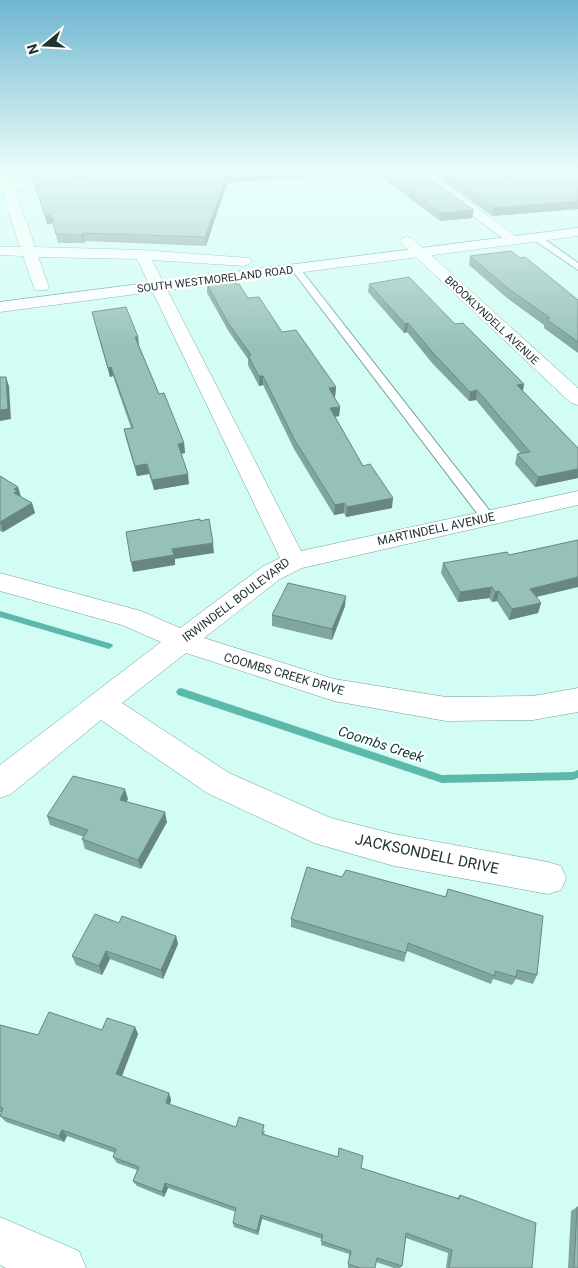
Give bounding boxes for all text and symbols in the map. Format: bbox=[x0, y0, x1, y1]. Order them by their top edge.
north arrow bbox=[20, 20, 70, 70]
text: N bbox=[23, 42, 42, 56]
street label: SOUTH WESTMORELAND ROAD bbox=[136, 263, 294, 296]
street label: BROOKLYNDELL AVENUE bbox=[442, 273, 541, 367]
street label: MARTINDELL AVENUE bbox=[376, 510, 496, 548]
street label: IRWINDELL BOULEVARD bbox=[180, 555, 293, 645]
street label: COOMBS CREEK DRIVE bbox=[222, 650, 346, 698]
water label: Coombs Creek bbox=[336, 723, 427, 766]
street label: JACKSONDELL DRIVE bbox=[354, 830, 501, 878]

